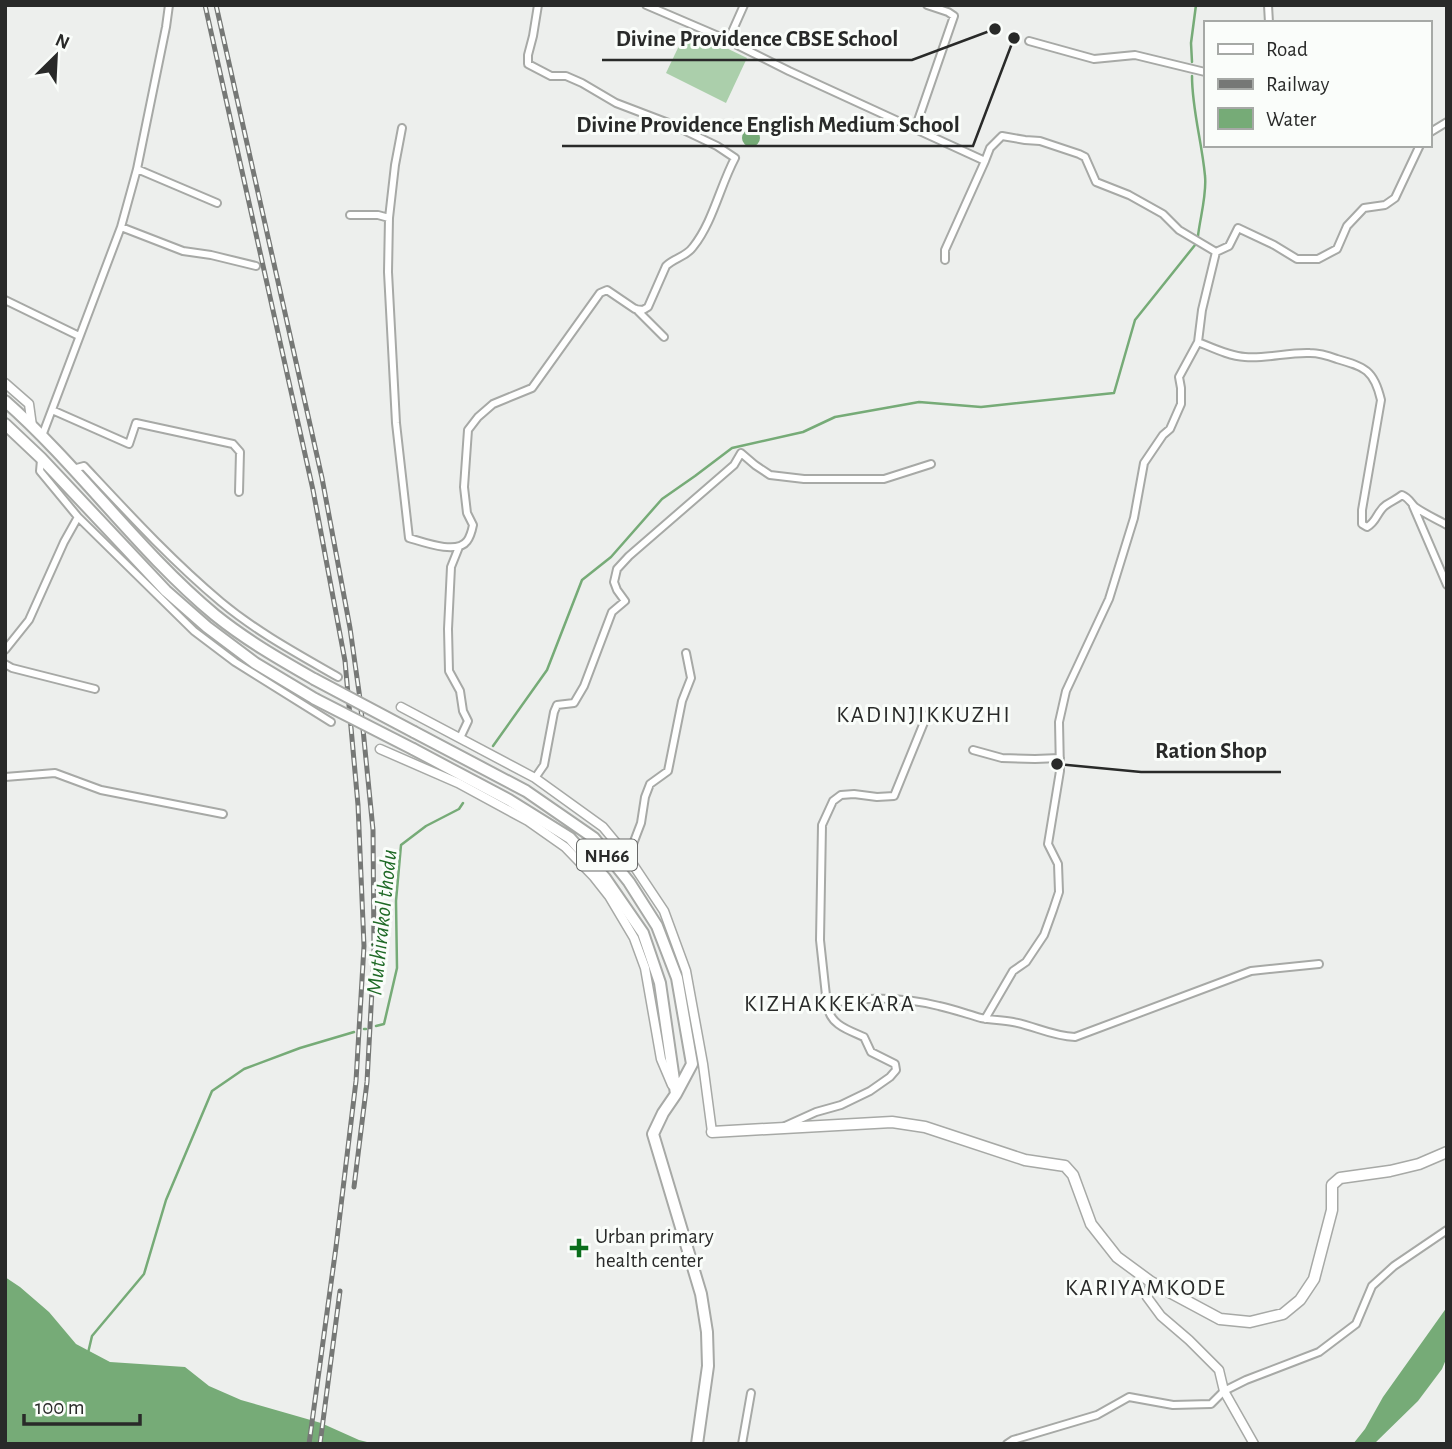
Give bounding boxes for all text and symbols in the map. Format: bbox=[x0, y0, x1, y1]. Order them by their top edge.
callout: Divine Providence CBSE School bbox=[602, 16, 912, 60]
north arrow bbox=[21, 21, 91, 91]
legend bbox=[1204, 21, 1431, 147]
text: Divine Providence CBSE School bbox=[616, 28, 898, 51]
text: N bbox=[52, 30, 72, 53]
text: Road bbox=[1266, 39, 1308, 60]
text: Railway bbox=[1266, 74, 1329, 95]
callout: Divine Providence English Medium School bbox=[562, 102, 973, 146]
text: Water bbox=[1266, 109, 1316, 130]
text: Divine Providence English Medium School bbox=[576, 114, 960, 137]
district label: KADINJIKKUZHI bbox=[836, 704, 1012, 727]
callout: Ration Shop bbox=[1141, 728, 1281, 772]
text: Ration Shop bbox=[1155, 740, 1267, 763]
road number: NH66 bbox=[577, 840, 637, 870]
water label: Muthirakol thodu bbox=[363, 848, 402, 996]
district label: KIZHAKKEKARA bbox=[744, 993, 916, 1016]
place label: Urban primary health center bbox=[595, 1226, 714, 1271]
marker: Urban primary health center bbox=[569, 1238, 589, 1258]
district label: KARIYAMKODE bbox=[1065, 1277, 1227, 1300]
scale bar bbox=[24, 1382, 140, 1426]
text: 100 m bbox=[35, 1397, 85, 1418]

